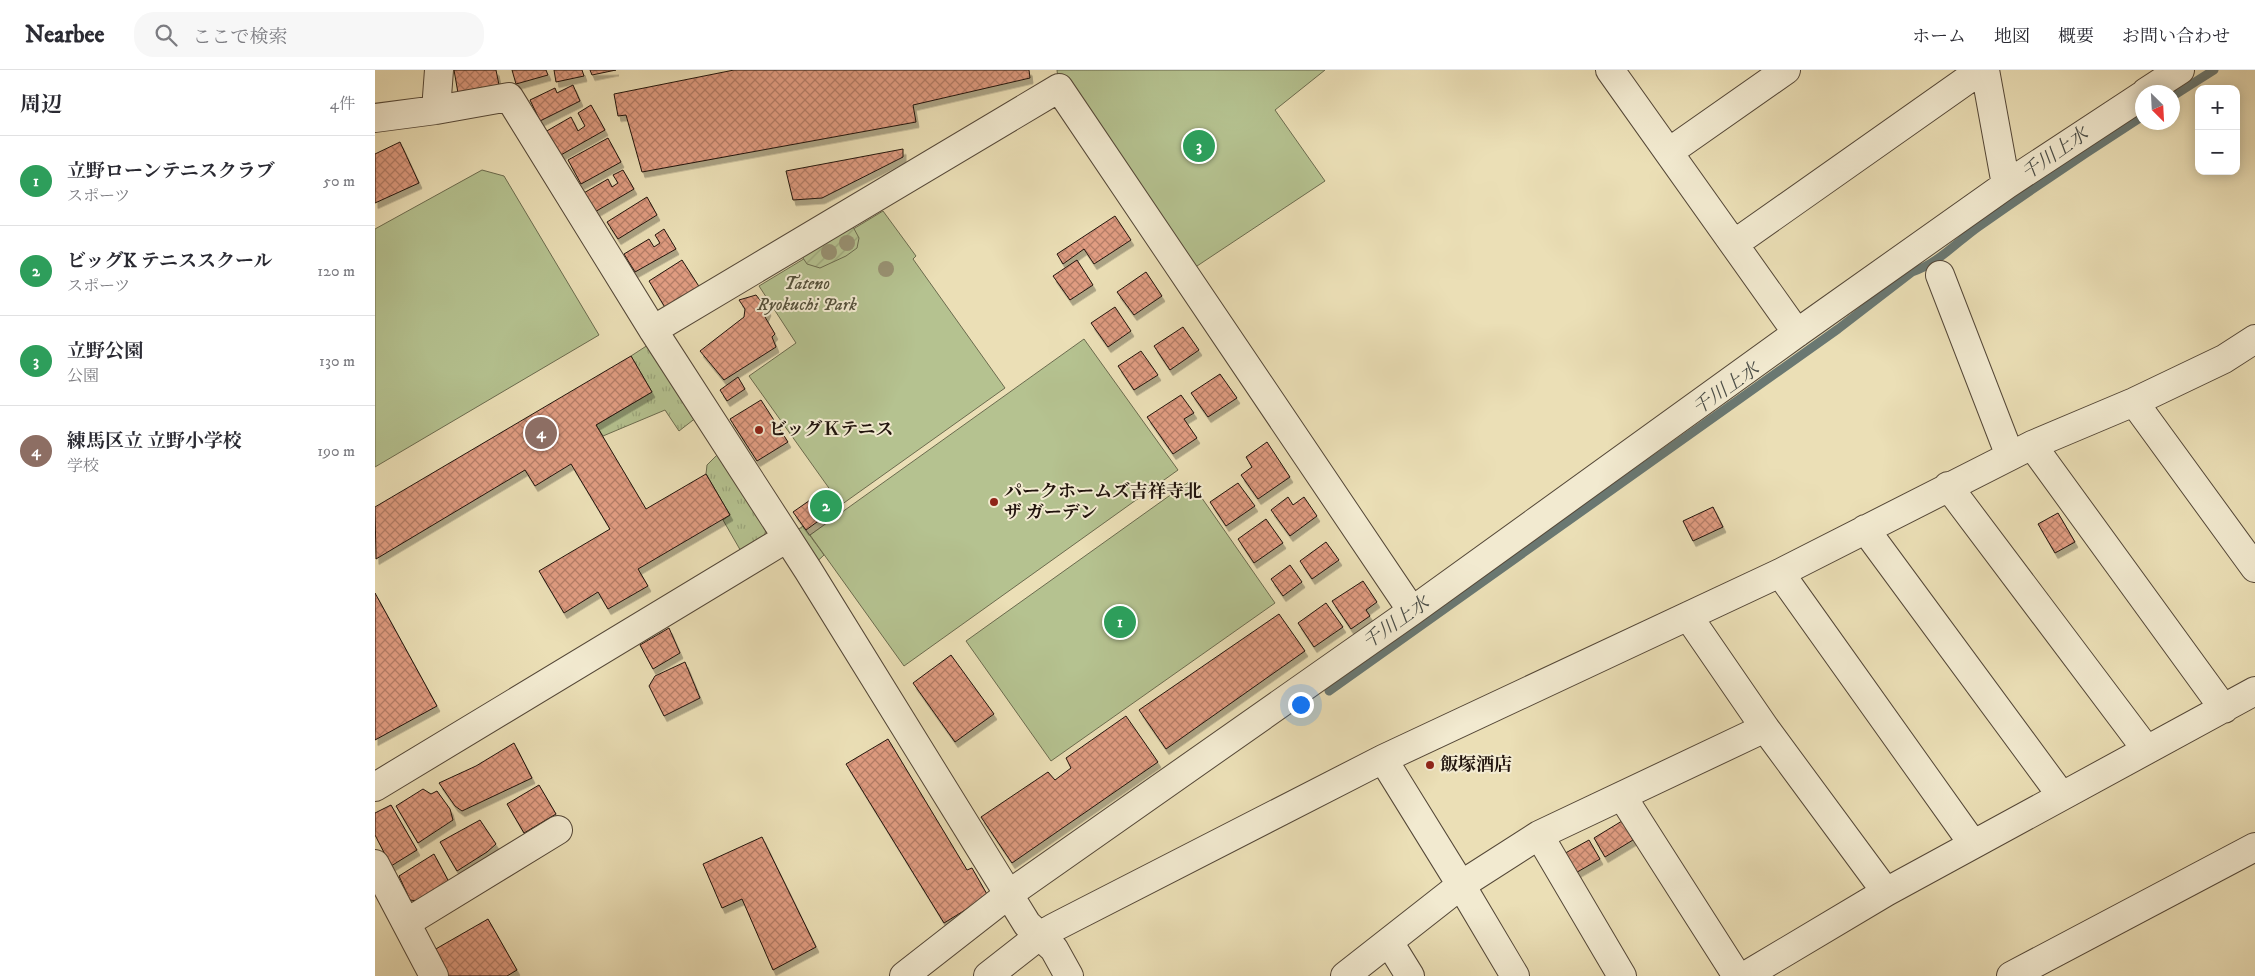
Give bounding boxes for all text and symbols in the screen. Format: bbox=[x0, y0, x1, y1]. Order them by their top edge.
search box bbox=[134, 12, 484, 57]
text: Nearbee bbox=[25, 20, 104, 50]
icon: search bbox=[152, 21, 180, 49]
text: ここで検索 bbox=[192, 26, 287, 49]
text: ホーム bbox=[1912, 26, 1966, 48]
text: 地図 bbox=[1994, 26, 2030, 48]
text: 概要 bbox=[2058, 26, 2094, 48]
text: お問い合わせ bbox=[2122, 26, 2230, 48]
north arrow bbox=[2135, 85, 2180, 130]
map controls bbox=[2195, 85, 2240, 175]
button: + bbox=[2195, 85, 2240, 130]
text: 周辺 bbox=[20, 92, 62, 118]
text: 4件 bbox=[330, 94, 355, 114]
water label: 千川上水 bbox=[2017, 122, 2094, 185]
pin: 3 bbox=[1183, 127, 1215, 165]
button: − bbox=[2195, 130, 2240, 175]
text: 立野ローンテニスクラブ bbox=[67, 160, 275, 183]
text: 1 bbox=[33, 171, 39, 191]
text: 50 m bbox=[323, 171, 355, 191]
text: スポーツ bbox=[67, 186, 130, 206]
text: ビッグK テニススクール bbox=[67, 250, 273, 273]
text: 2 bbox=[32, 261, 40, 281]
text: 120 m bbox=[317, 261, 355, 281]
park label: Tateno Ryokuchi Park bbox=[756, 273, 857, 316]
text: スポーツ bbox=[67, 276, 130, 296]
text: 立野公園 bbox=[67, 340, 143, 363]
text: 3 bbox=[33, 351, 39, 371]
text: 130 m bbox=[319, 351, 355, 371]
water label: 千川上水 bbox=[1688, 357, 1765, 420]
text: 公園 bbox=[67, 366, 99, 386]
pin: 4 bbox=[525, 414, 557, 452]
place label: ビッグＫテニス bbox=[769, 419, 894, 441]
marker: ビッグＫテニス bbox=[753, 424, 765, 436]
text: 練馬区立 立野小学校 bbox=[67, 430, 242, 453]
text: 4 bbox=[31, 441, 41, 461]
text: 190 m bbox=[317, 441, 355, 461]
text: 学校 bbox=[67, 456, 99, 476]
place label: パークホームズ吉祥寺北 ザ ガーデン bbox=[1004, 481, 1202, 524]
pin: 2 bbox=[810, 487, 842, 525]
marker: パークホームズ吉祥寺北 ザ ガーデン bbox=[988, 496, 1000, 508]
water label: 千川上水 bbox=[1358, 591, 1435, 654]
pin: 1 bbox=[1104, 603, 1136, 641]
your location bbox=[1288, 692, 1314, 718]
place label: 飯塚酒店 bbox=[1440, 754, 1512, 776]
marker: 飯塚酒店 bbox=[1424, 759, 1436, 771]

